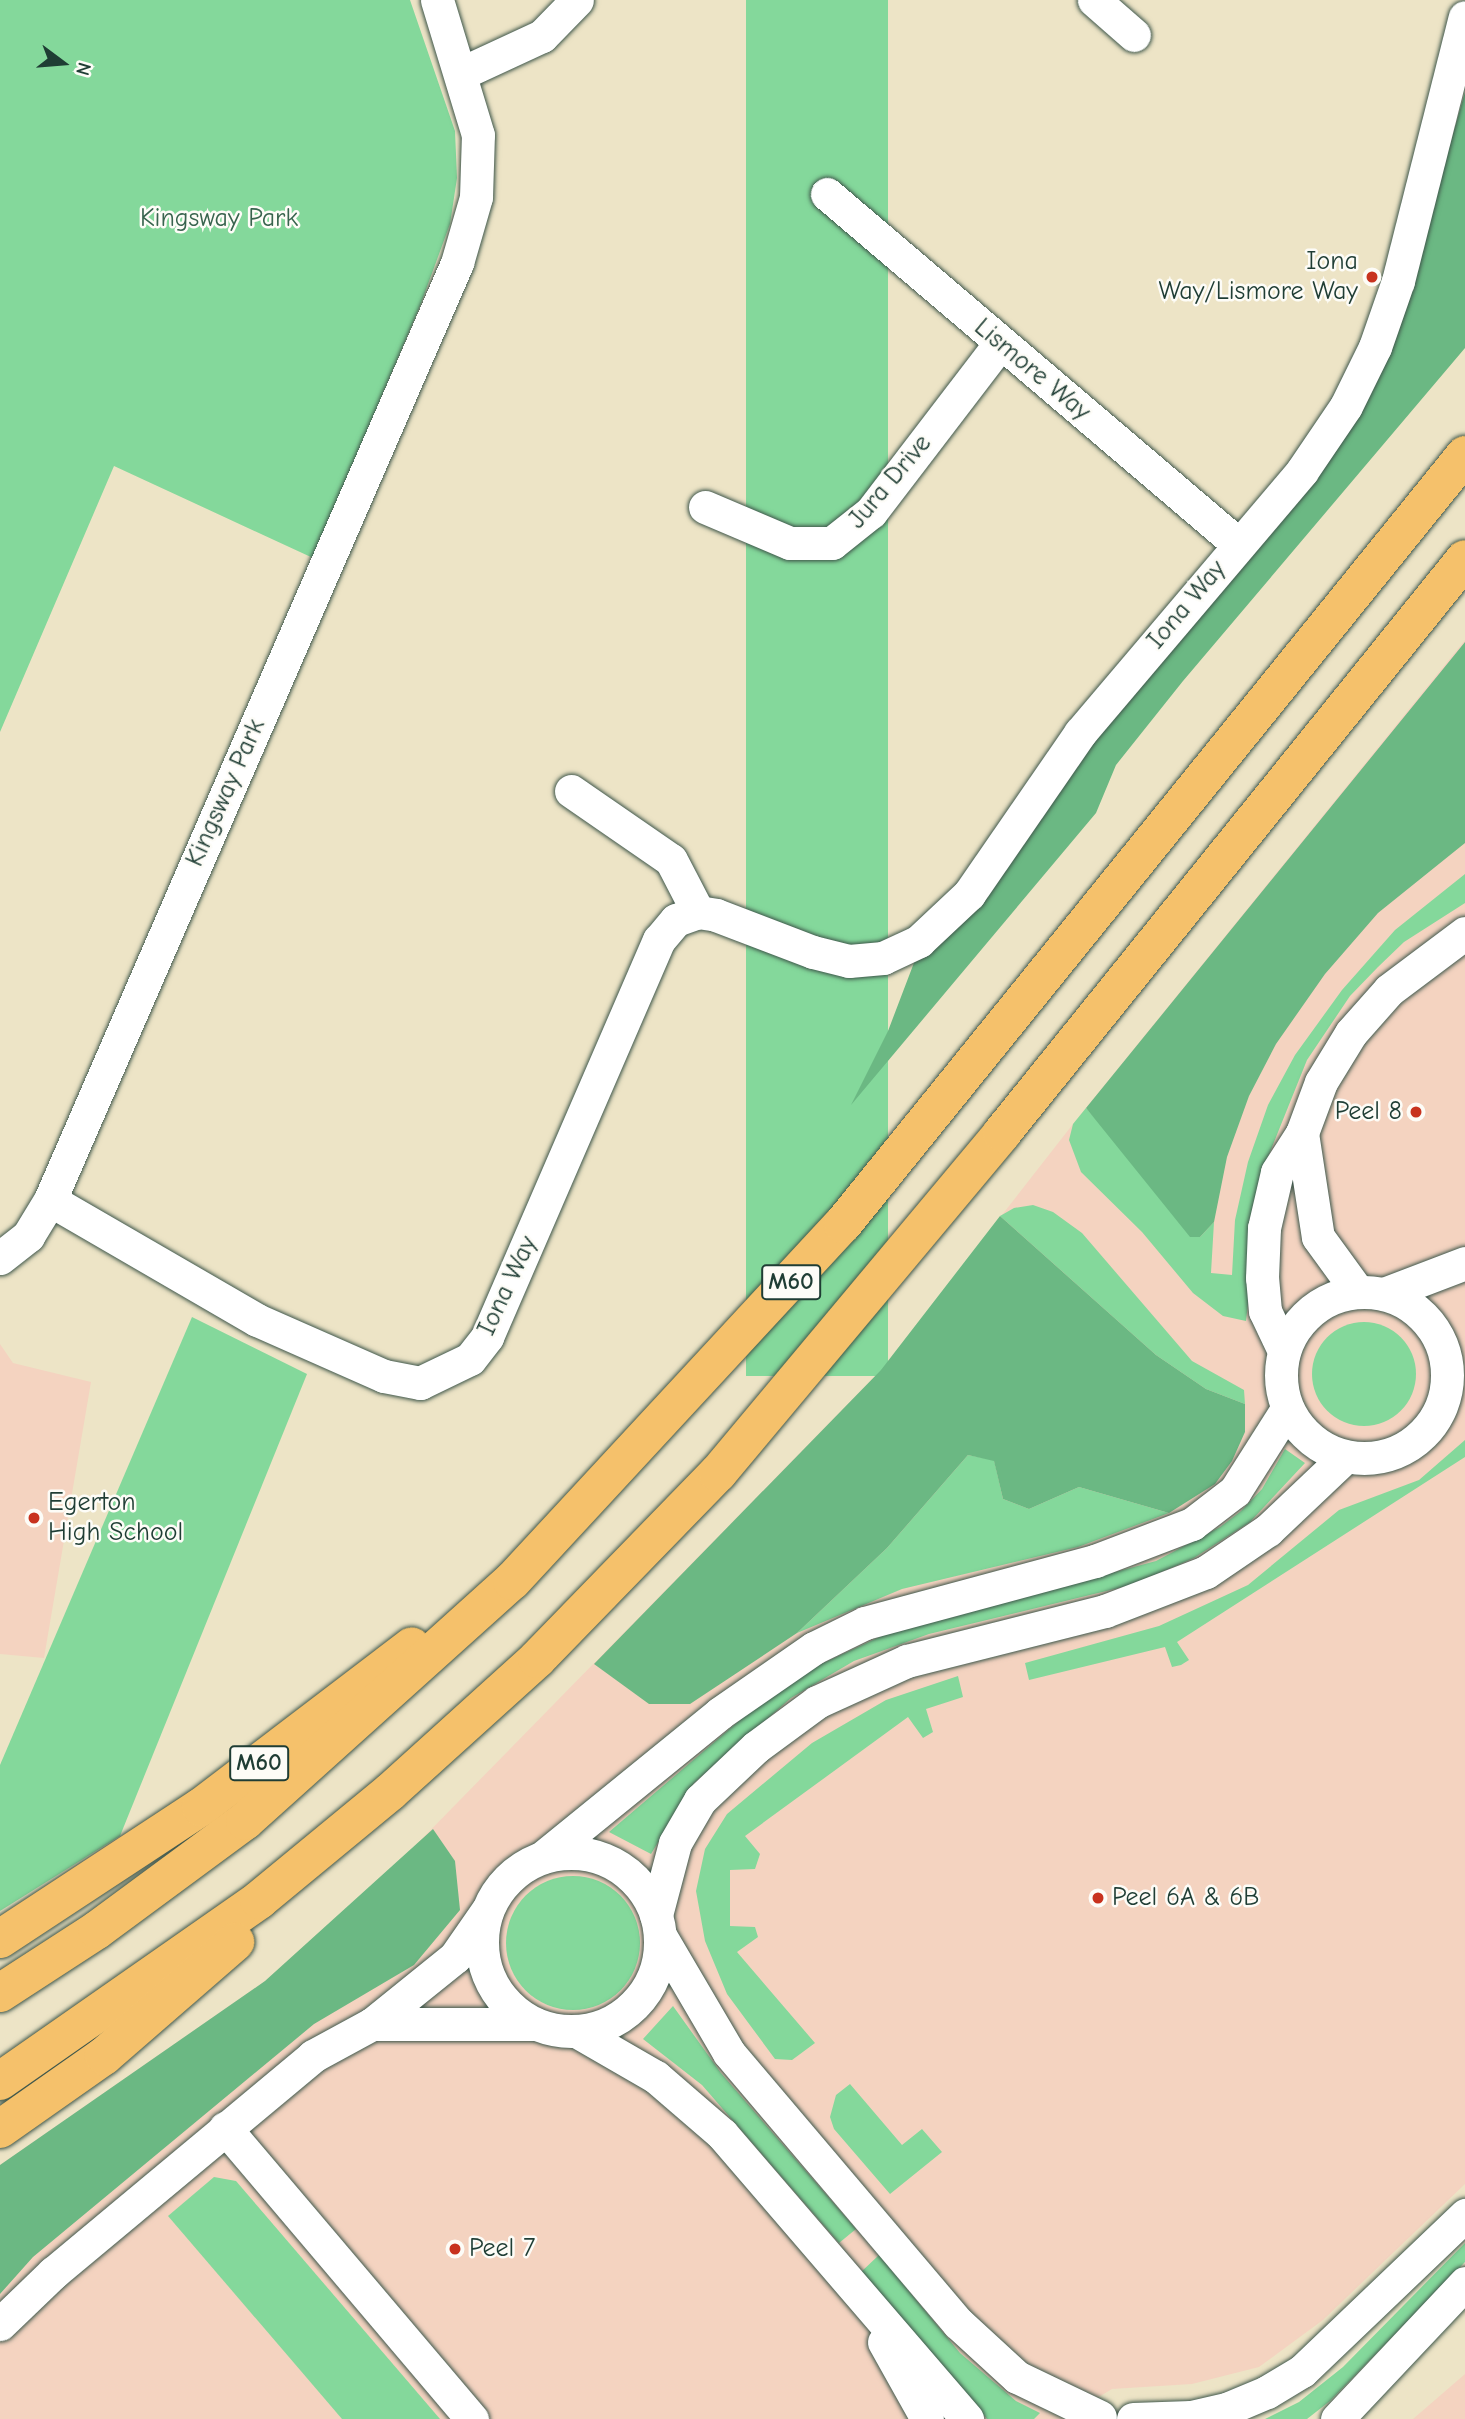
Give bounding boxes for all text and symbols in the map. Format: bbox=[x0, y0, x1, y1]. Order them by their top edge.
north arrow bbox=[28, 28, 98, 98]
text: N bbox=[71, 60, 95, 78]
park label: Kingsway Park bbox=[140, 203, 298, 235]
place label: Iona Way/Lismore Way bbox=[1159, 246, 1358, 308]
marker: Iona Way/Lismore Way bbox=[1364, 269, 1380, 285]
street label: Lismore Way bbox=[967, 312, 1097, 428]
street label: Jura Drive bbox=[842, 429, 938, 535]
street label: Iona Way bbox=[1141, 554, 1233, 656]
street label: Kingsway Park bbox=[180, 714, 272, 872]
place label: Peel 8 bbox=[1335, 1096, 1402, 1128]
marker: Peel 8 bbox=[1408, 1104, 1424, 1120]
street label: Iona Way bbox=[471, 1231, 545, 1341]
road number: M60 bbox=[760, 1262, 822, 1302]
place label: Egerton High School bbox=[48, 1487, 183, 1548]
marker: Egerton High School bbox=[26, 1510, 42, 1526]
road number: M60 bbox=[228, 1742, 290, 1784]
place label: Peel 6A & 6B bbox=[1112, 1882, 1259, 1914]
marker: Peel 6A & 6B bbox=[1090, 1890, 1106, 1906]
place label: Peel 7 bbox=[469, 2233, 535, 2265]
marker: Peel 7 bbox=[447, 2241, 463, 2257]

